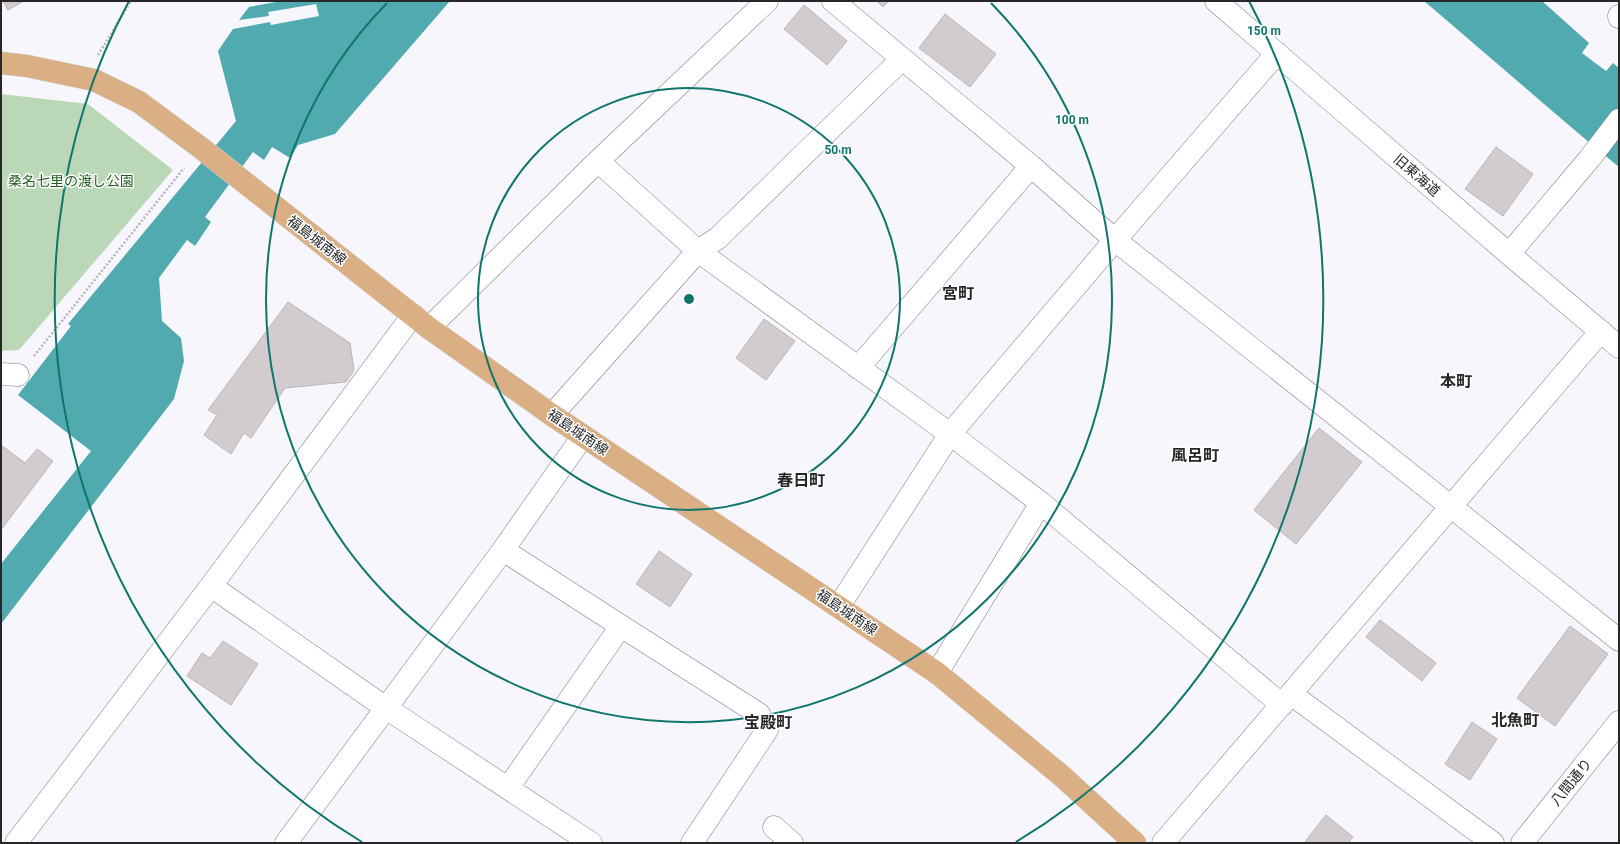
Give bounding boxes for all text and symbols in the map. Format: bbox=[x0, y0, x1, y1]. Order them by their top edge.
text: 150 m bbox=[1247, 24, 1281, 38]
text: 100 m bbox=[1055, 113, 1089, 127]
text: 50 m bbox=[824, 143, 852, 157]
street label: 旧東海道 bbox=[1391, 151, 1443, 199]
park label: 桑名七里の渡し公園 bbox=[8, 173, 134, 189]
street label: 福島城南線 bbox=[284, 212, 350, 268]
district label: 宮町 bbox=[942, 284, 974, 303]
centre of rings bbox=[682, 292, 696, 306]
district label: 本町 bbox=[1440, 372, 1472, 391]
street label: 福島城南線 bbox=[545, 406, 611, 458]
district label: 風呂町 bbox=[1171, 446, 1219, 465]
district label: 春日町 bbox=[777, 471, 825, 490]
street label: 福島城南線 bbox=[814, 586, 880, 638]
district label: 北魚町 bbox=[1491, 711, 1539, 730]
district label: 宝殿町 bbox=[744, 713, 792, 732]
street label: 八間通り bbox=[1547, 755, 1595, 809]

